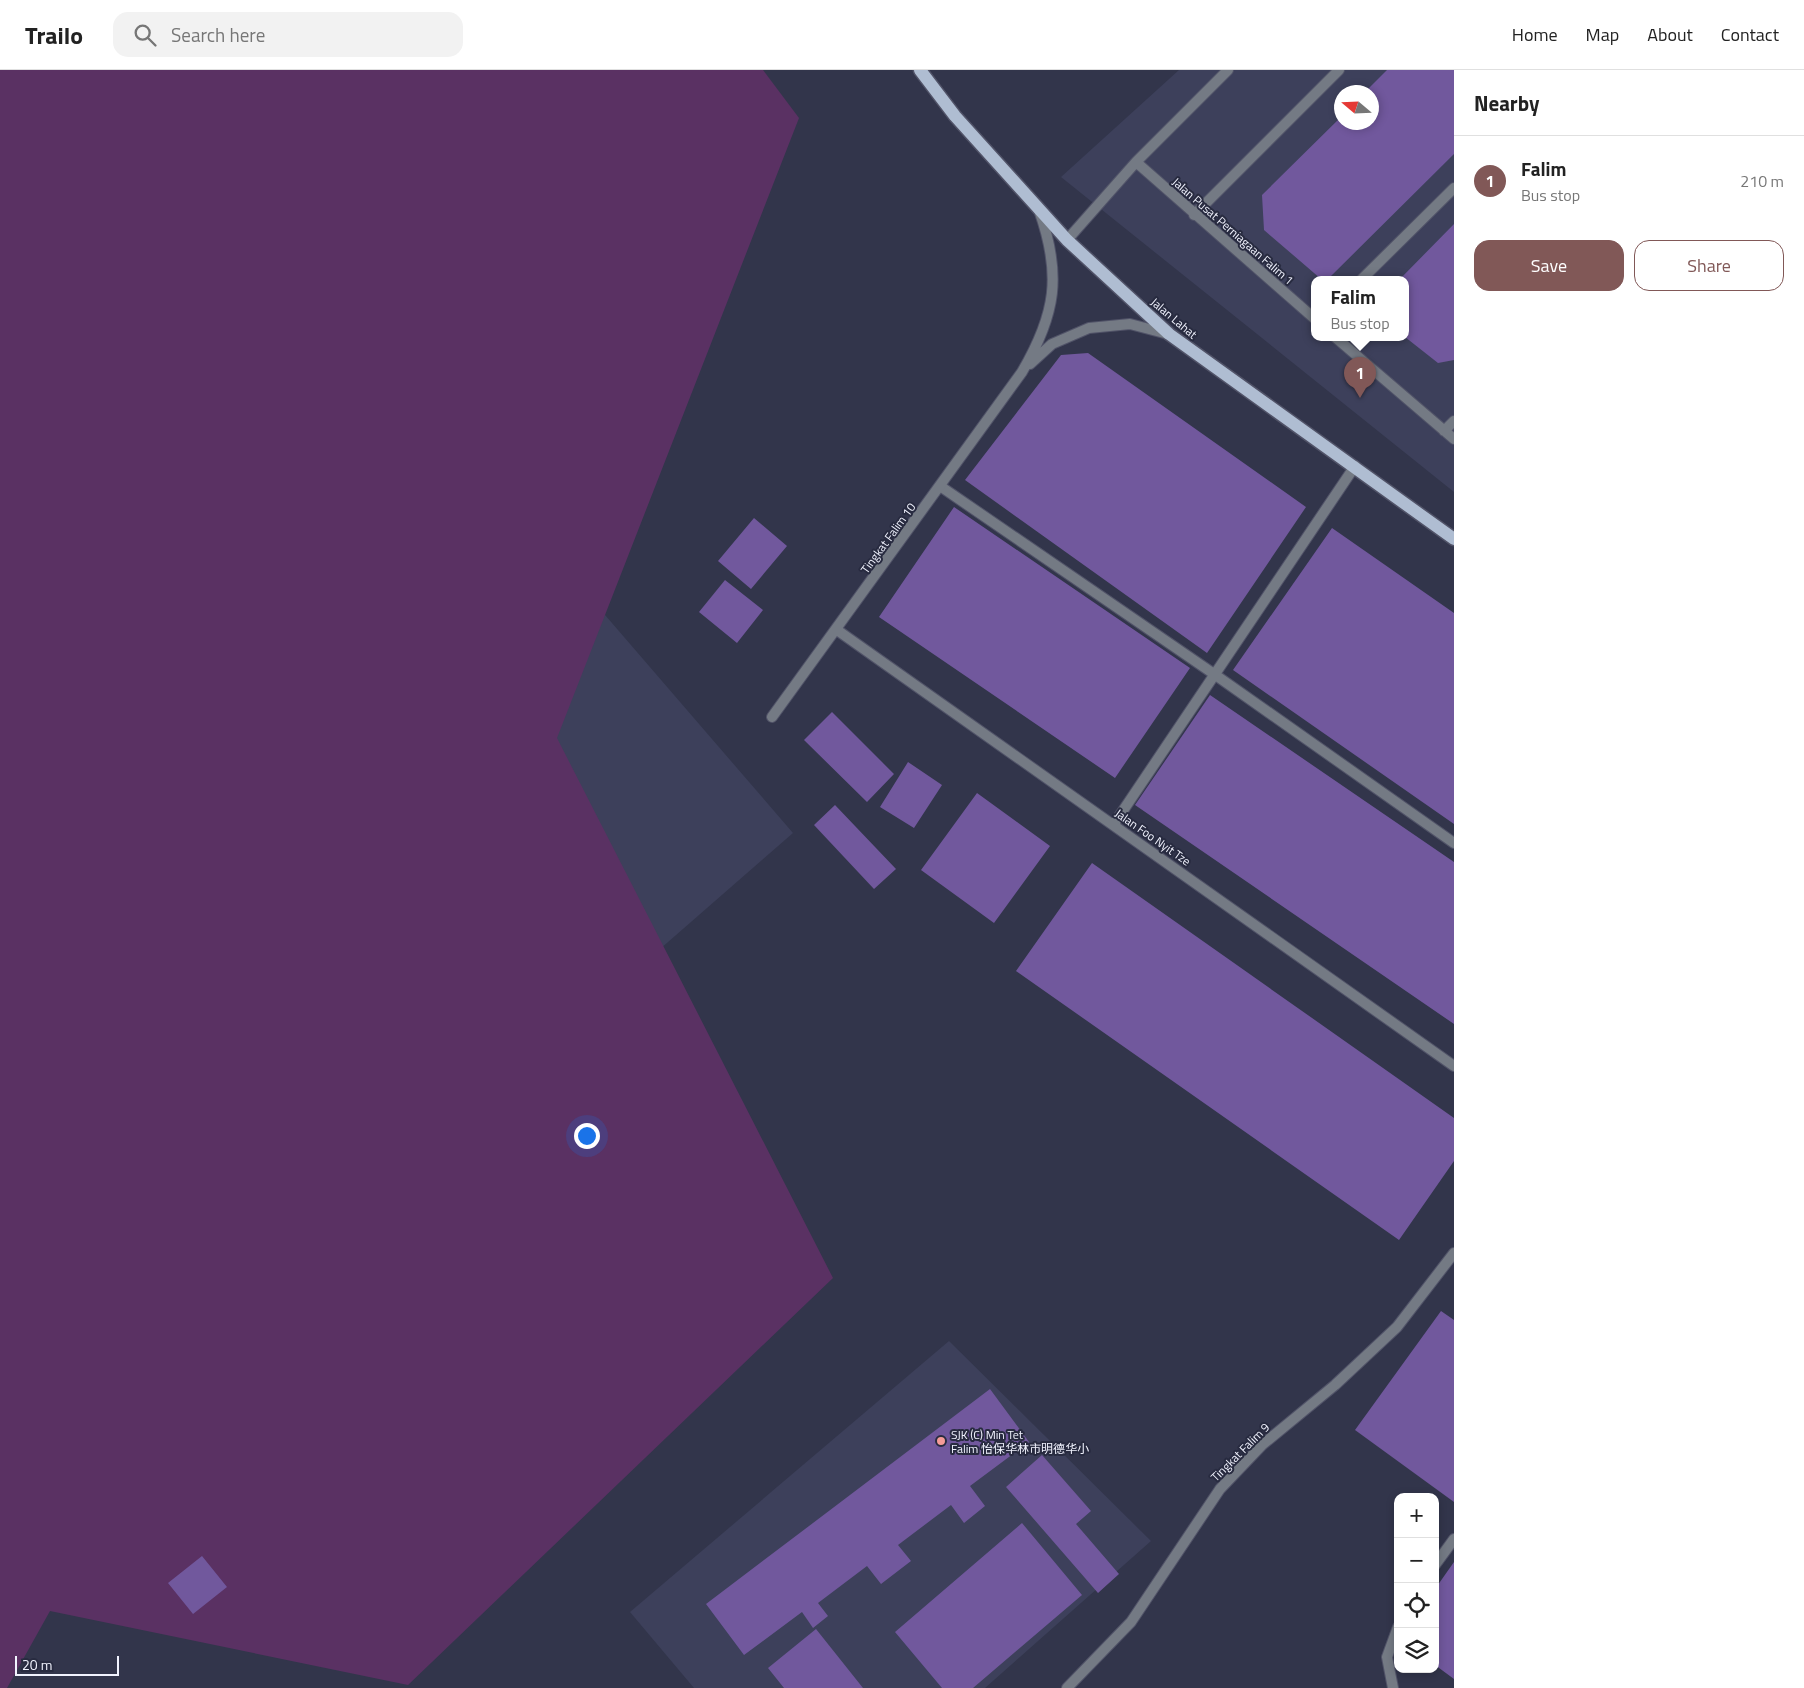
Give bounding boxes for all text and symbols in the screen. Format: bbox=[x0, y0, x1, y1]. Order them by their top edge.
search box bbox=[113, 12, 463, 57]
text: Trailo bbox=[25, 17, 83, 53]
text: Search here bbox=[171, 20, 265, 49]
icon: search bbox=[131, 21, 159, 49]
text: Home bbox=[1512, 21, 1558, 48]
text: Map bbox=[1586, 21, 1619, 48]
text: About bbox=[1647, 21, 1693, 48]
text: Contact bbox=[1721, 21, 1779, 48]
north arrow bbox=[1334, 85, 1379, 130]
text: Nearby bbox=[1474, 87, 1539, 119]
text: Falim bbox=[1521, 154, 1566, 183]
text: 1 bbox=[1486, 169, 1494, 193]
text: 210 m bbox=[1740, 169, 1784, 193]
street label: Jalan Pusat Perniagaan Falim 1 bbox=[1168, 173, 1298, 289]
text: Bus stop bbox=[1521, 183, 1580, 207]
button: Save bbox=[1474, 240, 1624, 291]
button: Share bbox=[1634, 240, 1784, 291]
popup bbox=[1311, 276, 1409, 341]
text: Falim bbox=[1330, 282, 1376, 311]
street label: Jalan Lahat bbox=[1147, 293, 1202, 344]
text: Bus stop bbox=[1330, 311, 1390, 335]
pin: 1 bbox=[1344, 357, 1376, 398]
street label: Tingkat Falim 10 bbox=[856, 498, 920, 577]
street label: Jalan Foo Nyit Tze bbox=[1111, 804, 1195, 870]
your location bbox=[574, 1123, 600, 1149]
street label: Tingkat Falim 9 bbox=[1206, 1418, 1274, 1486]
place label: SJK (C) Min Tet Falim 怡保华林市明德华小 bbox=[951, 1425, 1089, 1458]
marker: SJK (C) Min Tet Falim 怡保华林市明德华小 bbox=[935, 1435, 947, 1447]
map controls bbox=[1394, 1493, 1439, 1673]
button: + bbox=[1394, 1493, 1439, 1538]
button: − bbox=[1394, 1538, 1439, 1583]
button: locate bbox=[1394, 1583, 1439, 1628]
button: layers bbox=[1394, 1628, 1439, 1673]
scale bar bbox=[15, 1653, 119, 1676]
text: 20 m bbox=[22, 1654, 52, 1675]

